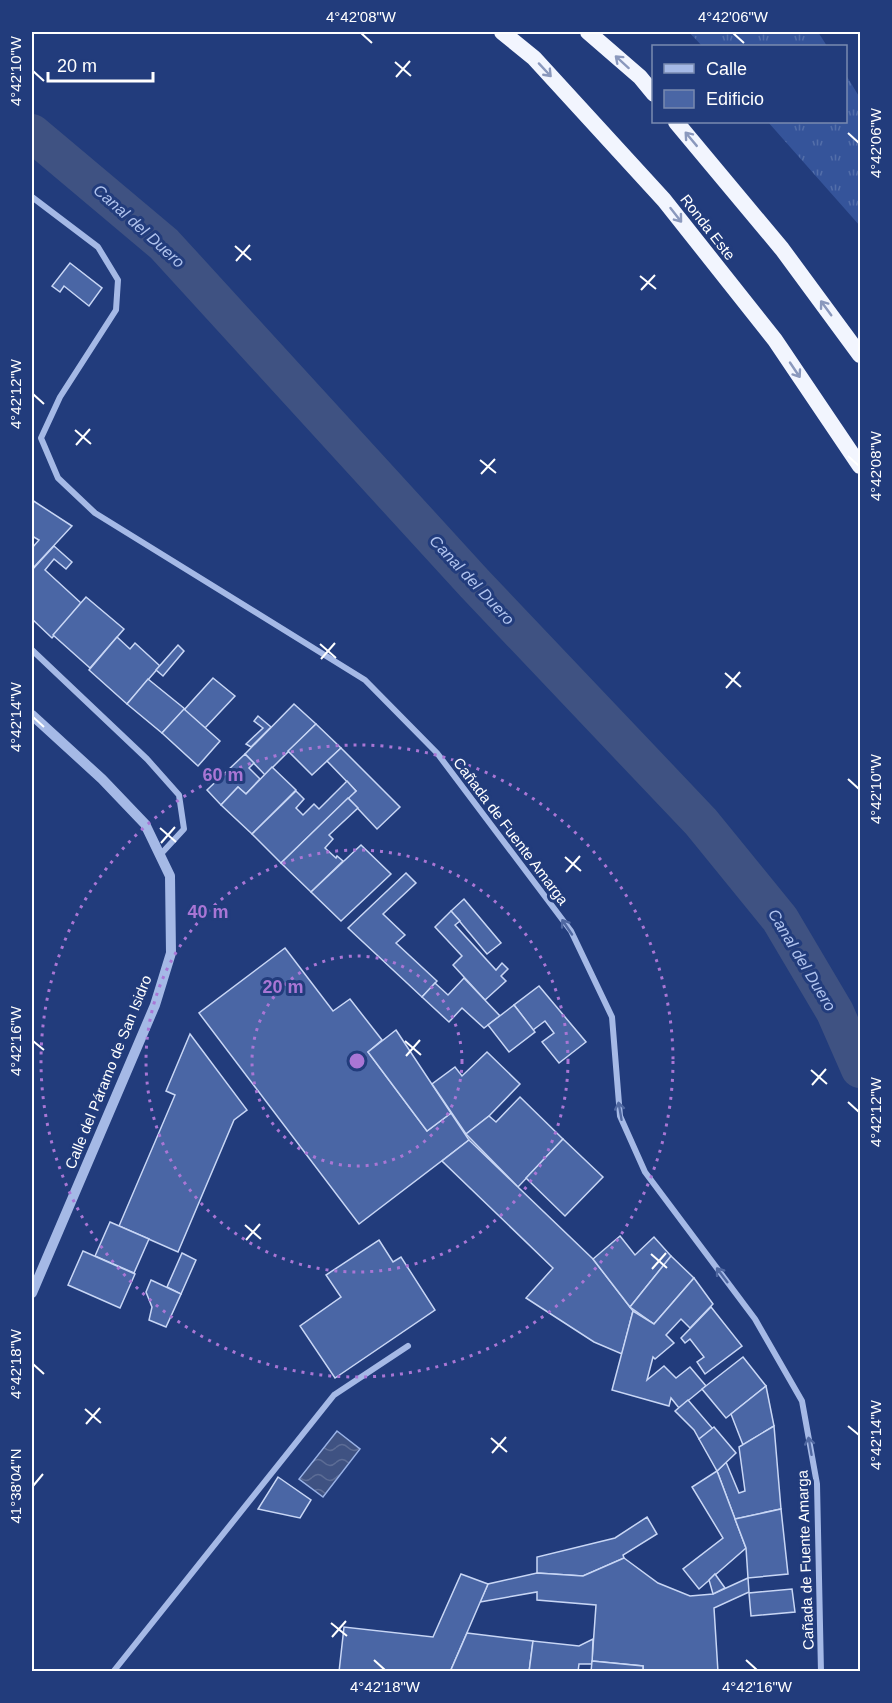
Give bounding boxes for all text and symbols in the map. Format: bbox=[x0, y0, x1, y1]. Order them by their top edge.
text: 4°42'08"W bbox=[326, 8, 397, 25]
text: 4°42'06"W bbox=[698, 8, 769, 25]
text: 4°42'10"W bbox=[7, 35, 24, 106]
scale bar bbox=[48, 45, 153, 83]
legend bbox=[652, 45, 847, 123]
one-way arrow bbox=[615, 55, 630, 69]
text: 20 m bbox=[57, 56, 97, 76]
text: Calle bbox=[706, 59, 747, 79]
one-way arrow bbox=[538, 63, 552, 78]
text: Edificio bbox=[706, 89, 764, 109]
text: 4°42'06"W bbox=[867, 107, 884, 178]
one-way arrow bbox=[685, 132, 698, 148]
water label: Canal del Duero bbox=[90, 181, 188, 271]
street label: Ronda Este bbox=[677, 191, 739, 263]
one-way arrow bbox=[670, 207, 683, 223]
one-way arrow bbox=[820, 301, 832, 317]
text: 4°42'12"W bbox=[7, 358, 24, 429]
one-way arrow bbox=[789, 361, 801, 377]
text: 4°42'08"W bbox=[867, 430, 884, 501]
water label: Canal del Duero bbox=[426, 532, 518, 628]
text: 4°42'14"W bbox=[7, 681, 24, 752]
text: 4°42'10"W bbox=[867, 753, 884, 824]
street label: Cañada de Fuente Amarga bbox=[450, 754, 572, 909]
text: 60 m bbox=[202, 765, 244, 785]
text: 40 m bbox=[187, 902, 229, 922]
water label: Canal del Duero bbox=[765, 906, 839, 1014]
one-way arrow bbox=[561, 919, 573, 936]
street label: Calle del Páramo de San Isidro bbox=[61, 973, 155, 1171]
text: 20 m bbox=[262, 977, 304, 997]
text: 4°42'16"W bbox=[7, 1005, 24, 1076]
centre of rings bbox=[347, 1051, 367, 1071]
text: 4°42'12"W bbox=[867, 1076, 884, 1147]
one-way arrow bbox=[615, 1102, 626, 1121]
one-way arrow bbox=[716, 1267, 729, 1283]
text: 4°42'18"W bbox=[7, 1328, 24, 1399]
text: 4°42'14"W bbox=[867, 1399, 884, 1470]
one-way arrow bbox=[804, 1436, 815, 1456]
text: 41°38'04"N bbox=[7, 1448, 24, 1524]
street label: Cañada de Fuente Amarga bbox=[793, 1469, 817, 1650]
text: 4°42'18"W bbox=[350, 1678, 421, 1695]
text: 4°42'16"W bbox=[722, 1678, 793, 1695]

